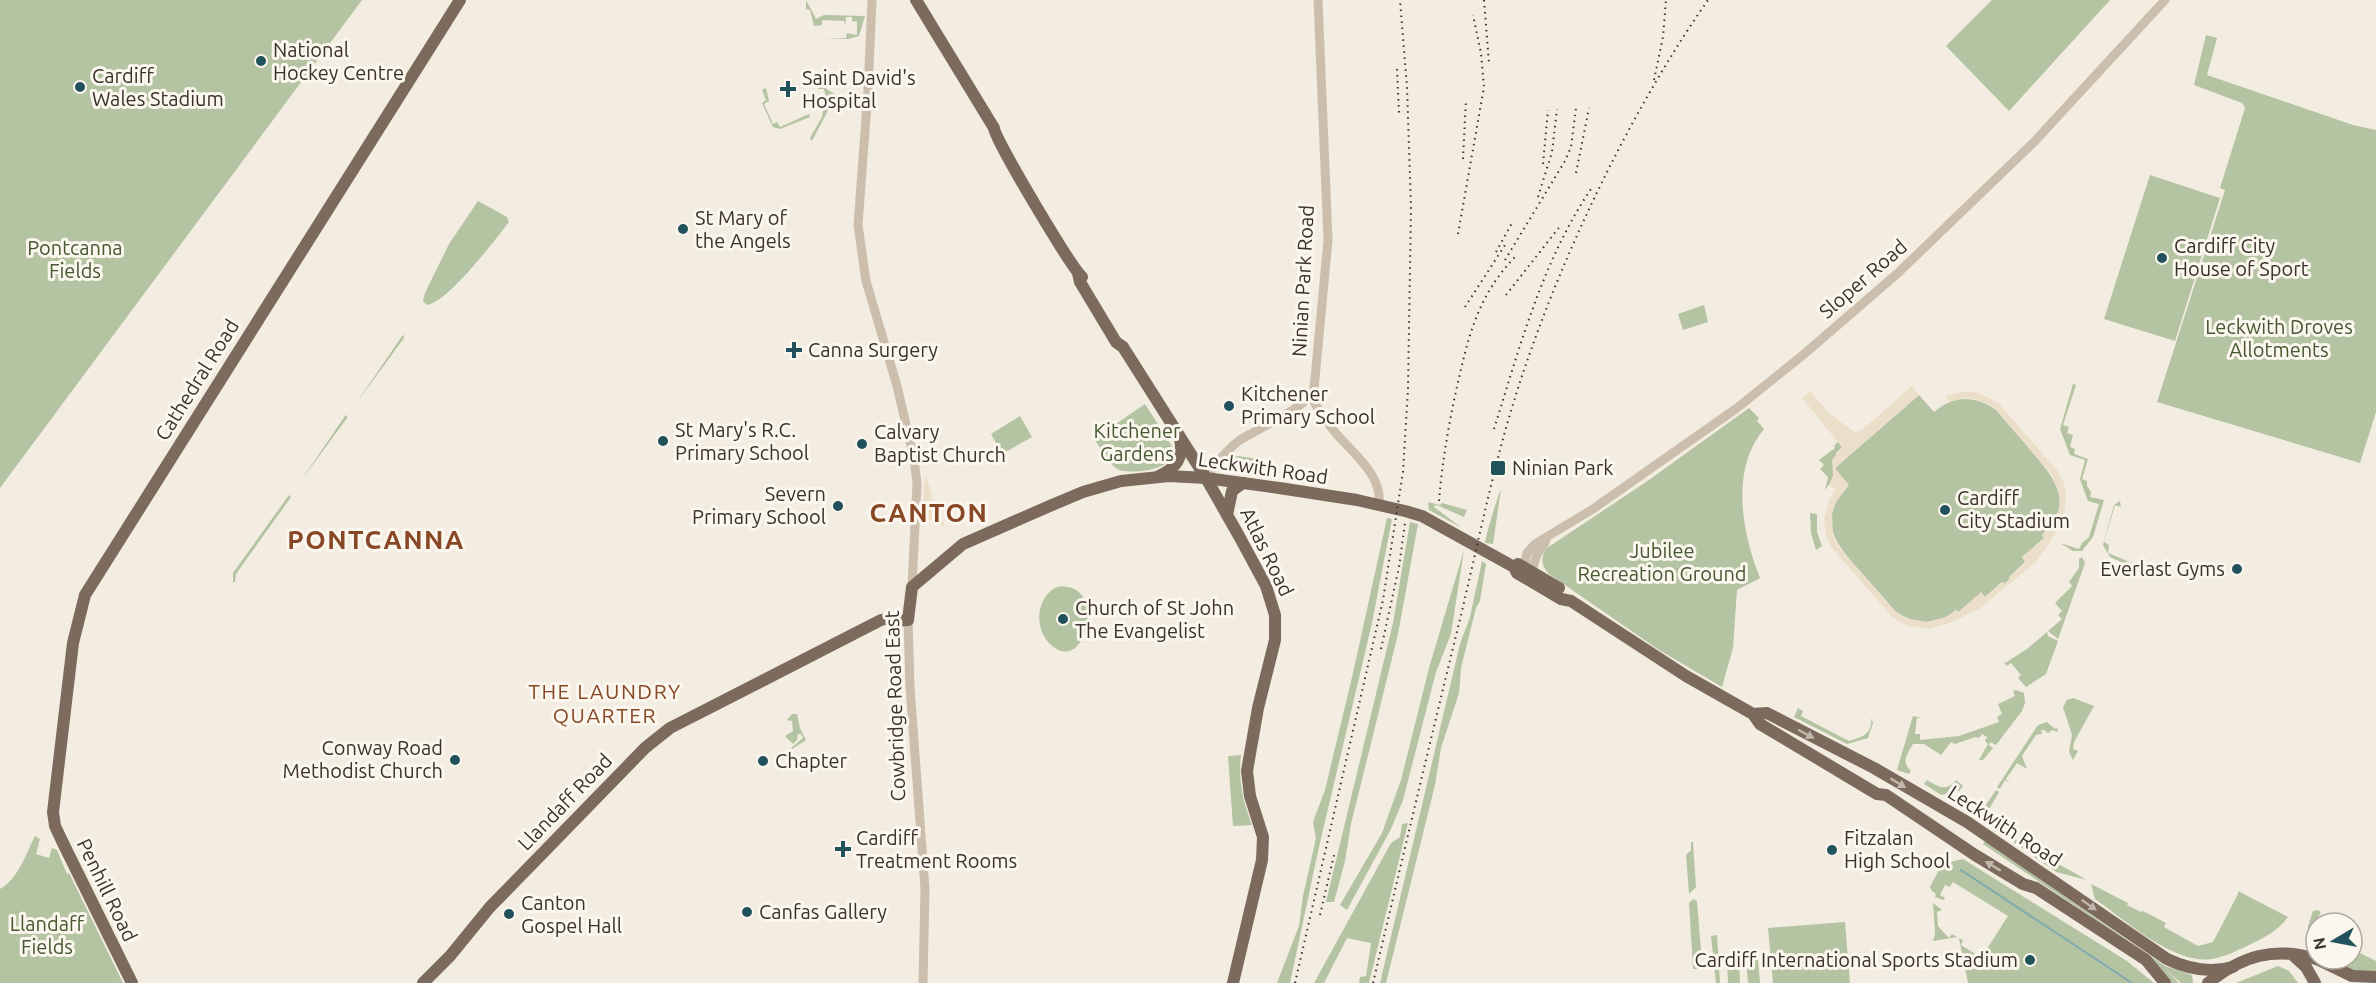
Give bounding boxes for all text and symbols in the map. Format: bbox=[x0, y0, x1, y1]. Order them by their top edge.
place label: National Hockey Centre bbox=[273, 38, 404, 84]
marker: National Hockey Centre bbox=[254, 54, 268, 68]
place label: Cardiff Wales Stadium bbox=[92, 64, 224, 110]
place label: Saint David's Hospital bbox=[802, 66, 916, 112]
marker: Cardiff Wales Stadium bbox=[73, 80, 87, 94]
marker: Saint David's Hospital bbox=[779, 80, 797, 98]
street label: Ninian Park Road bbox=[1287, 204, 1318, 358]
place label: St Mary of the Angels bbox=[695, 206, 791, 252]
marker: St Mary of the Angels bbox=[676, 222, 690, 236]
street label: Sloper Road bbox=[1814, 234, 1911, 323]
place label: Cardiff City House of Sport bbox=[2174, 234, 2309, 280]
park label: Pontcanna Fields bbox=[27, 236, 123, 282]
marker: Cardiff City House of Sport bbox=[2155, 251, 2169, 265]
street label: Cathedral Road bbox=[150, 315, 243, 444]
park label: Leckwith Droves Allotments bbox=[2205, 315, 2353, 361]
place label: Canna Surgery bbox=[808, 338, 938, 361]
marker: Canna Surgery bbox=[785, 341, 803, 359]
place label: Kitchener Primary School bbox=[1241, 382, 1375, 428]
marker: Kitchener Primary School bbox=[1222, 399, 1236, 413]
place label: St Mary's R.C. Primary School bbox=[675, 418, 809, 464]
park label: Kitchener Gardens bbox=[1093, 419, 1181, 465]
place label: Calvary Baptist Church bbox=[874, 420, 1006, 466]
marker: St Mary's R.C. Primary School bbox=[656, 434, 670, 448]
marker: Calvary Baptist Church bbox=[855, 437, 869, 451]
street label: Leckwith Road bbox=[1197, 447, 1330, 488]
place label: Ninian Park bbox=[1512, 456, 1613, 479]
marker: Ninian Park bbox=[1489, 459, 1507, 477]
place label: Severn Primary School bbox=[692, 482, 826, 528]
place label: Cardiff City Stadium bbox=[1957, 486, 2070, 532]
district label: CANTON bbox=[870, 498, 988, 527]
marker: Severn Primary School bbox=[831, 499, 845, 513]
marker: Cardiff City Stadium bbox=[1938, 503, 1952, 517]
street label: Atlas Road bbox=[1236, 504, 1299, 600]
district label: PONTCANNA bbox=[287, 525, 465, 554]
park label: Jubilee Recreation Ground bbox=[1577, 539, 1747, 585]
place label: Everlast Gyms bbox=[2100, 557, 2225, 580]
marker: Everlast Gyms bbox=[2230, 562, 2244, 576]
place label: Church of St John The Evangelist bbox=[1075, 596, 1234, 642]
street label: Cowbridge Road East bbox=[880, 610, 909, 802]
marker: Church of St John The Evangelist bbox=[1056, 612, 1070, 626]
district label: THE LAUNDRY QUARTER bbox=[528, 679, 682, 727]
one-way arrow bbox=[1798, 729, 1815, 739]
place label: Conway Road Methodist Church bbox=[283, 736, 443, 782]
street label: Llandaff Road bbox=[513, 749, 616, 855]
place label: Chapter bbox=[775, 749, 848, 772]
marker: Conway Road Methodist Church bbox=[448, 753, 462, 767]
marker: Chapter bbox=[756, 754, 770, 768]
one-way arrow bbox=[1890, 778, 1907, 788]
street label: Leckwith Road bbox=[1944, 780, 2066, 871]
place label: Cardiff Treatment Rooms bbox=[856, 826, 1017, 872]
place label: Fitzalan High School bbox=[1844, 826, 1950, 872]
street label: Penhill Road bbox=[73, 835, 142, 945]
marker: Cardiff Treatment Rooms bbox=[834, 840, 852, 858]
marker: Fitzalan High School bbox=[1825, 843, 1839, 857]
one-way arrow bbox=[1985, 861, 2001, 872]
place label: Canton Gospel Hall bbox=[521, 891, 622, 937]
one-way arrow bbox=[2080, 899, 2096, 911]
place label: Canfas Gallery bbox=[759, 900, 887, 923]
marker: Canfas Gallery bbox=[740, 905, 754, 919]
marker: Canton Gospel Hall bbox=[502, 907, 516, 921]
north arrow bbox=[2304, 911, 2364, 971]
park label: Llandaff Fields bbox=[10, 912, 85, 958]
text: N bbox=[2309, 936, 2329, 951]
place label: Cardiff International Sports Stadium bbox=[1694, 948, 2018, 971]
marker: Cardiff International Sports Stadium bbox=[2023, 953, 2037, 967]

